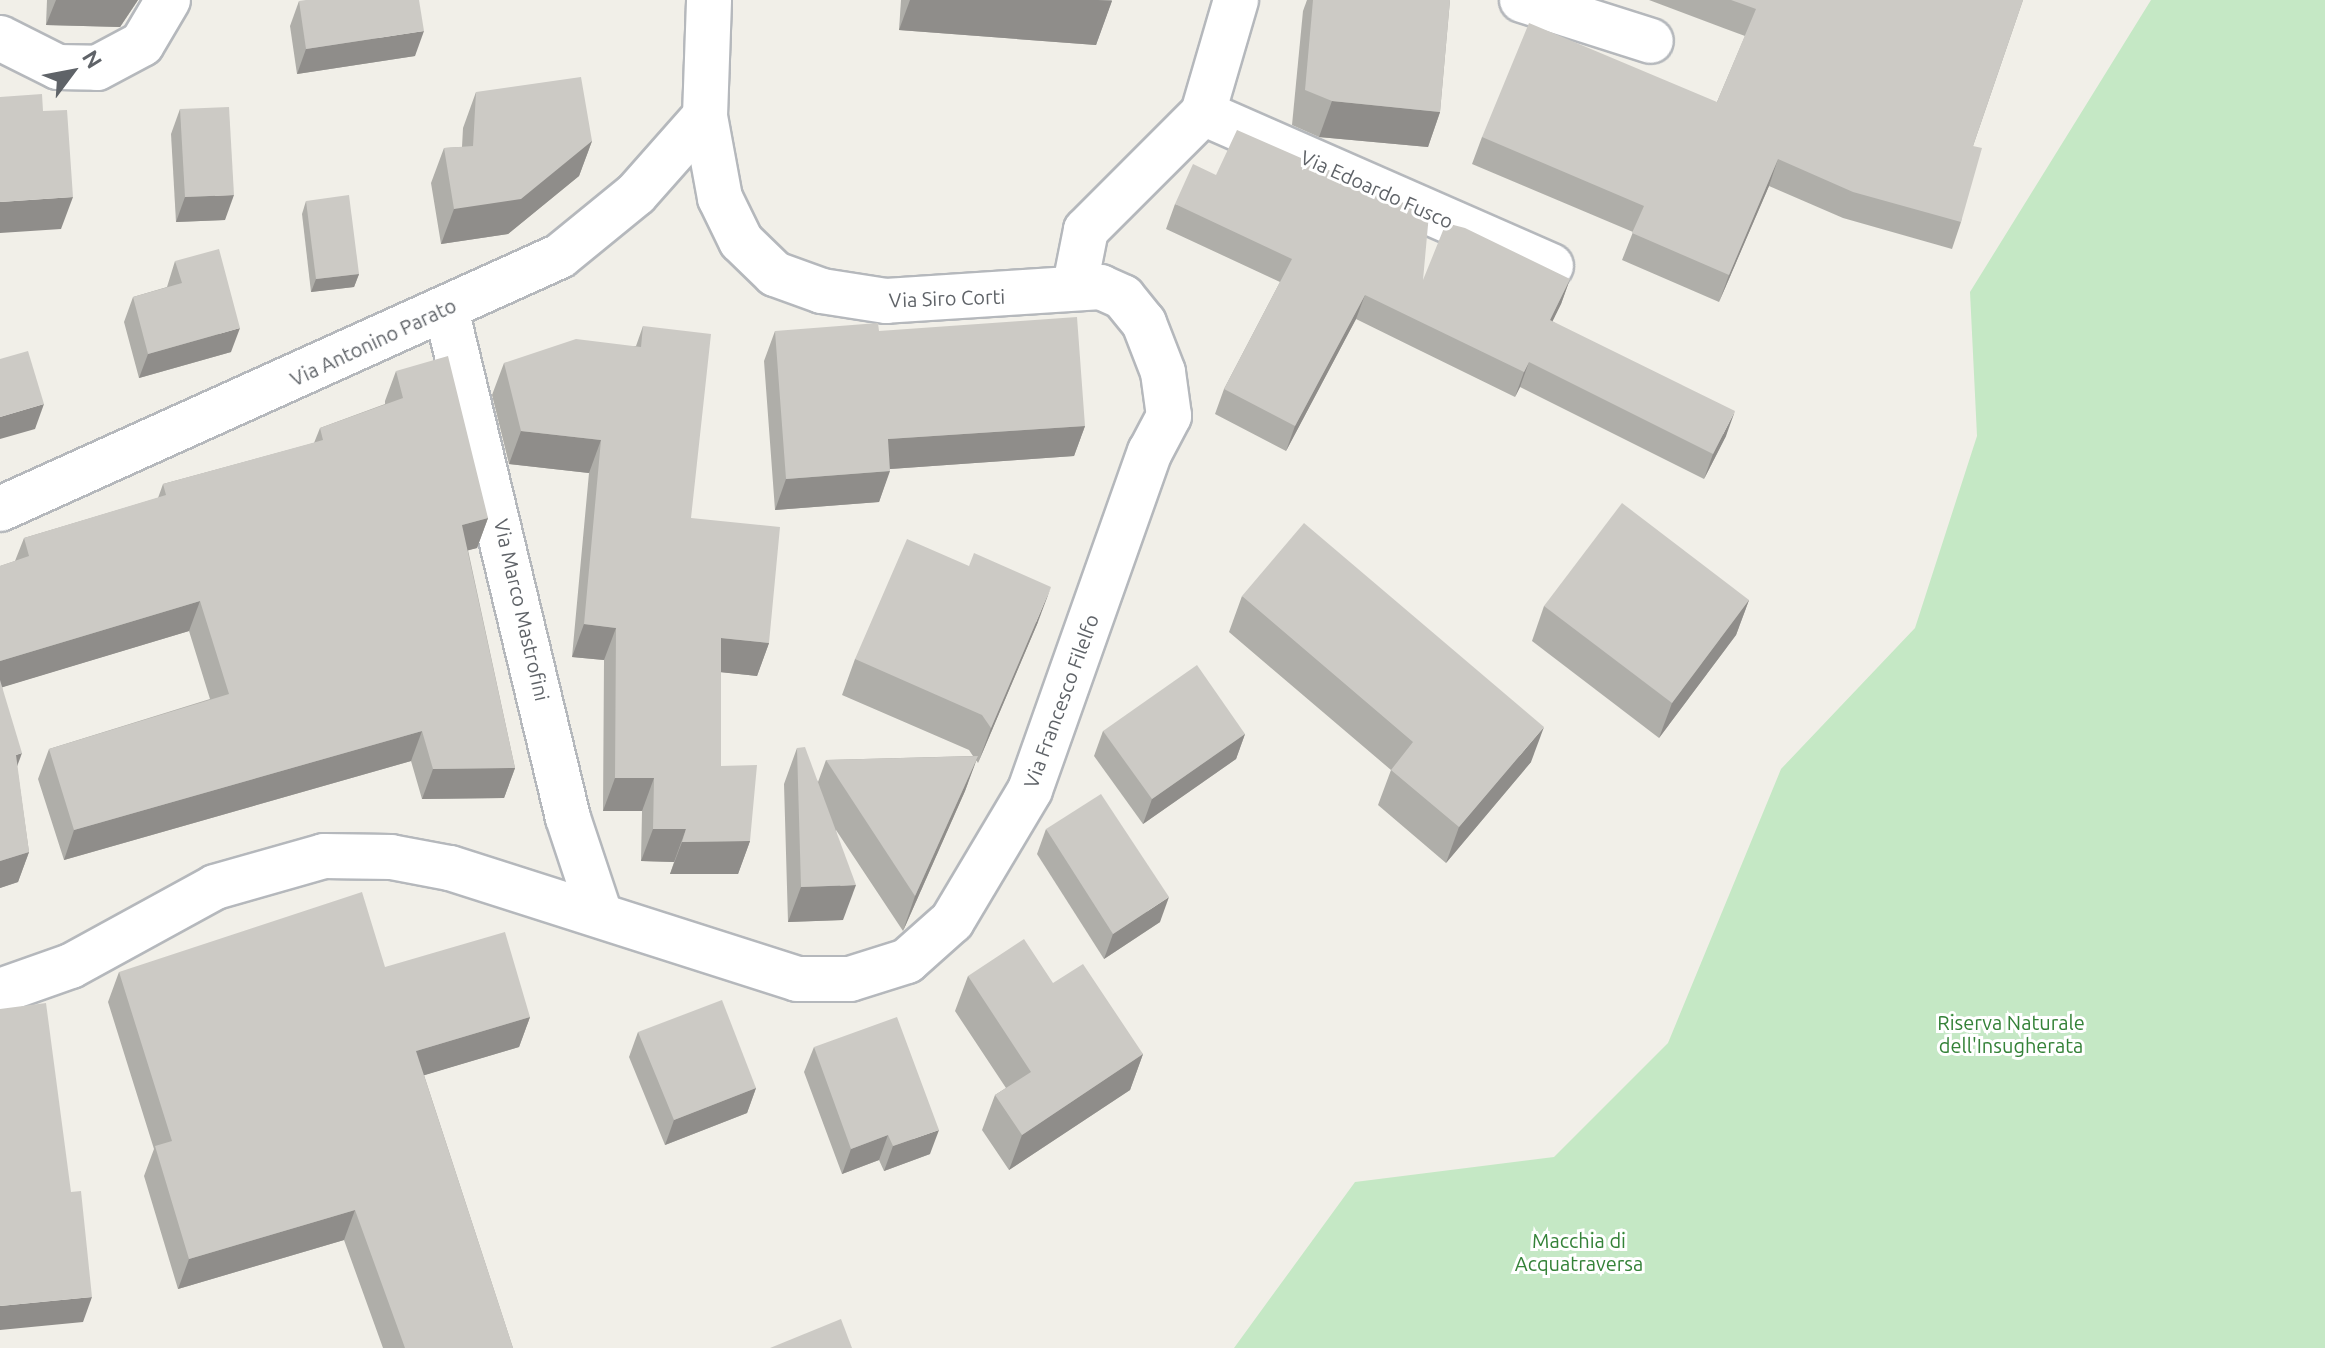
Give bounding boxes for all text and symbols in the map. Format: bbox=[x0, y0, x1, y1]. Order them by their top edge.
north arrow bbox=[32, 32, 112, 112]
text: N bbox=[78, 45, 108, 73]
street label: Via Edoardo Fusco bbox=[1297, 145, 1457, 233]
street label: Via Siro Corti bbox=[888, 284, 1006, 312]
street label: Via Antonino Parato bbox=[286, 293, 460, 391]
street label: Via Marco Mastrofini bbox=[489, 517, 555, 703]
street label: Via Francesco Filelfo bbox=[1018, 611, 1104, 791]
park label: Riserva Naturale dell'Insugherata bbox=[1937, 1010, 2085, 1057]
park label: Macchia di Acquatraversa bbox=[1515, 1228, 1643, 1275]

